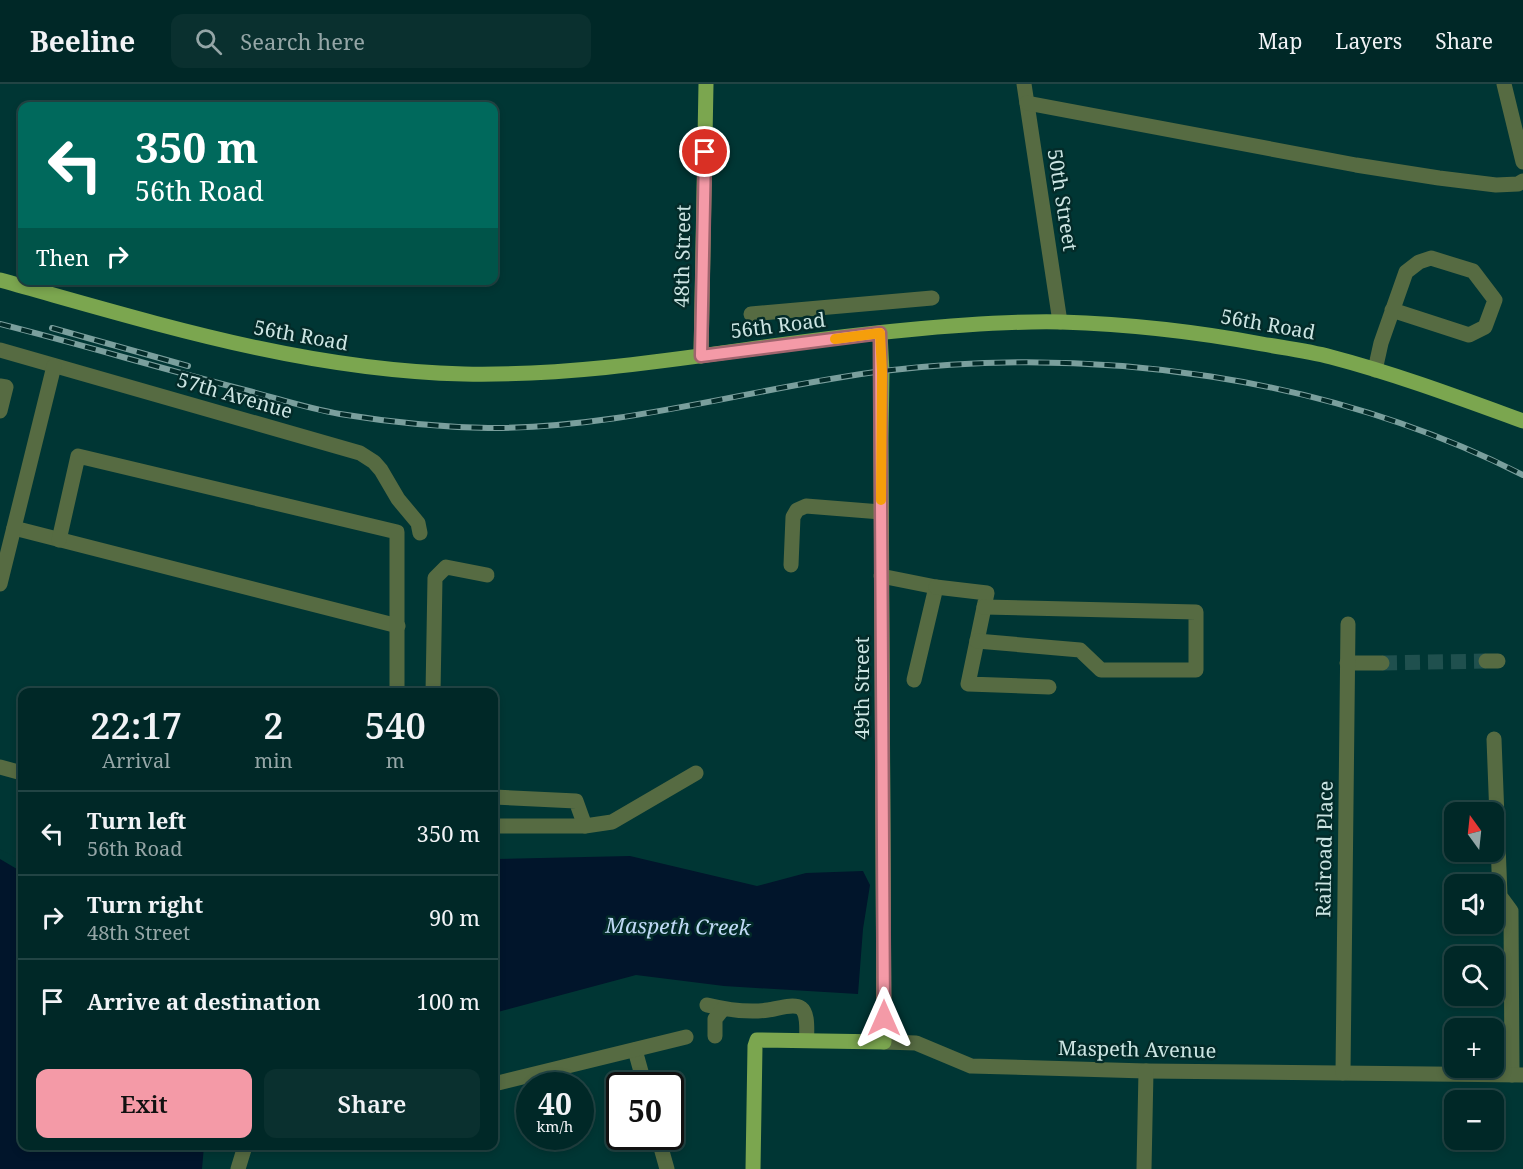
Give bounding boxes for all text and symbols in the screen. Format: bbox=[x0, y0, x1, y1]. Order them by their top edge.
search box bbox=[171, 14, 591, 68]
text: Beeline bbox=[30, 22, 135, 60]
icon: search bbox=[192, 25, 225, 58]
text: Search here bbox=[240, 26, 365, 56]
text: Map bbox=[1258, 27, 1302, 55]
text: Layers bbox=[1335, 27, 1402, 55]
text: Share bbox=[1435, 27, 1493, 55]
text: 350 m bbox=[135, 118, 259, 175]
icon: left bbox=[36, 126, 114, 204]
pin bbox=[679, 126, 730, 177]
icon: arrive bbox=[688, 135, 721, 168]
street label: 50th Street bbox=[1042, 147, 1084, 253]
text: 56th Road bbox=[135, 172, 264, 209]
street label: 48th Street bbox=[668, 204, 696, 308]
icon: right bbox=[101, 240, 134, 273]
text: Then bbox=[36, 242, 89, 272]
street label: 56th Road bbox=[1219, 302, 1317, 346]
street label: 56th Road bbox=[729, 306, 827, 344]
street label: 56th Road bbox=[252, 313, 350, 357]
street label: 57th Avenue bbox=[174, 366, 296, 424]
street label: 49th Street bbox=[848, 636, 875, 740]
text: 22:17 bbox=[90, 701, 182, 750]
text: 2 bbox=[263, 701, 284, 750]
text: 540 bbox=[365, 701, 426, 750]
text: Arrival bbox=[102, 747, 170, 774]
text: min bbox=[254, 747, 293, 774]
text: m bbox=[386, 747, 405, 774]
street label: Railroad Place bbox=[1309, 780, 1339, 918]
north arrow bbox=[1444, 802, 1504, 862]
map controls bbox=[1444, 802, 1504, 1150]
text: Turn left bbox=[87, 805, 186, 835]
icon: left bbox=[36, 817, 69, 850]
text: 350 m bbox=[417, 818, 480, 848]
text: 56th Road bbox=[87, 835, 183, 862]
button: sound bbox=[1444, 874, 1504, 934]
text: Turn right bbox=[87, 889, 203, 919]
icon: right bbox=[36, 901, 69, 934]
text: 90 m bbox=[429, 902, 480, 932]
water label: Maspeth Creek bbox=[604, 911, 752, 941]
text: 48th Street bbox=[87, 919, 190, 946]
button: search bbox=[1444, 946, 1504, 1006]
icon: arrive bbox=[36, 985, 69, 1018]
text: Arrive at destination bbox=[87, 986, 321, 1016]
text: 100 m bbox=[417, 986, 480, 1016]
position arrow bbox=[852, 986, 916, 1050]
button: + bbox=[1444, 1018, 1504, 1078]
street label: Maspeth Avenue bbox=[1058, 1034, 1216, 1064]
button: Exit bbox=[36, 1069, 252, 1138]
button: Share bbox=[264, 1069, 480, 1138]
speed limit sign: 50 bbox=[606, 1072, 684, 1150]
text: 40 bbox=[538, 1083, 572, 1124]
button: − bbox=[1444, 1090, 1504, 1150]
text: km/h bbox=[537, 1116, 573, 1136]

